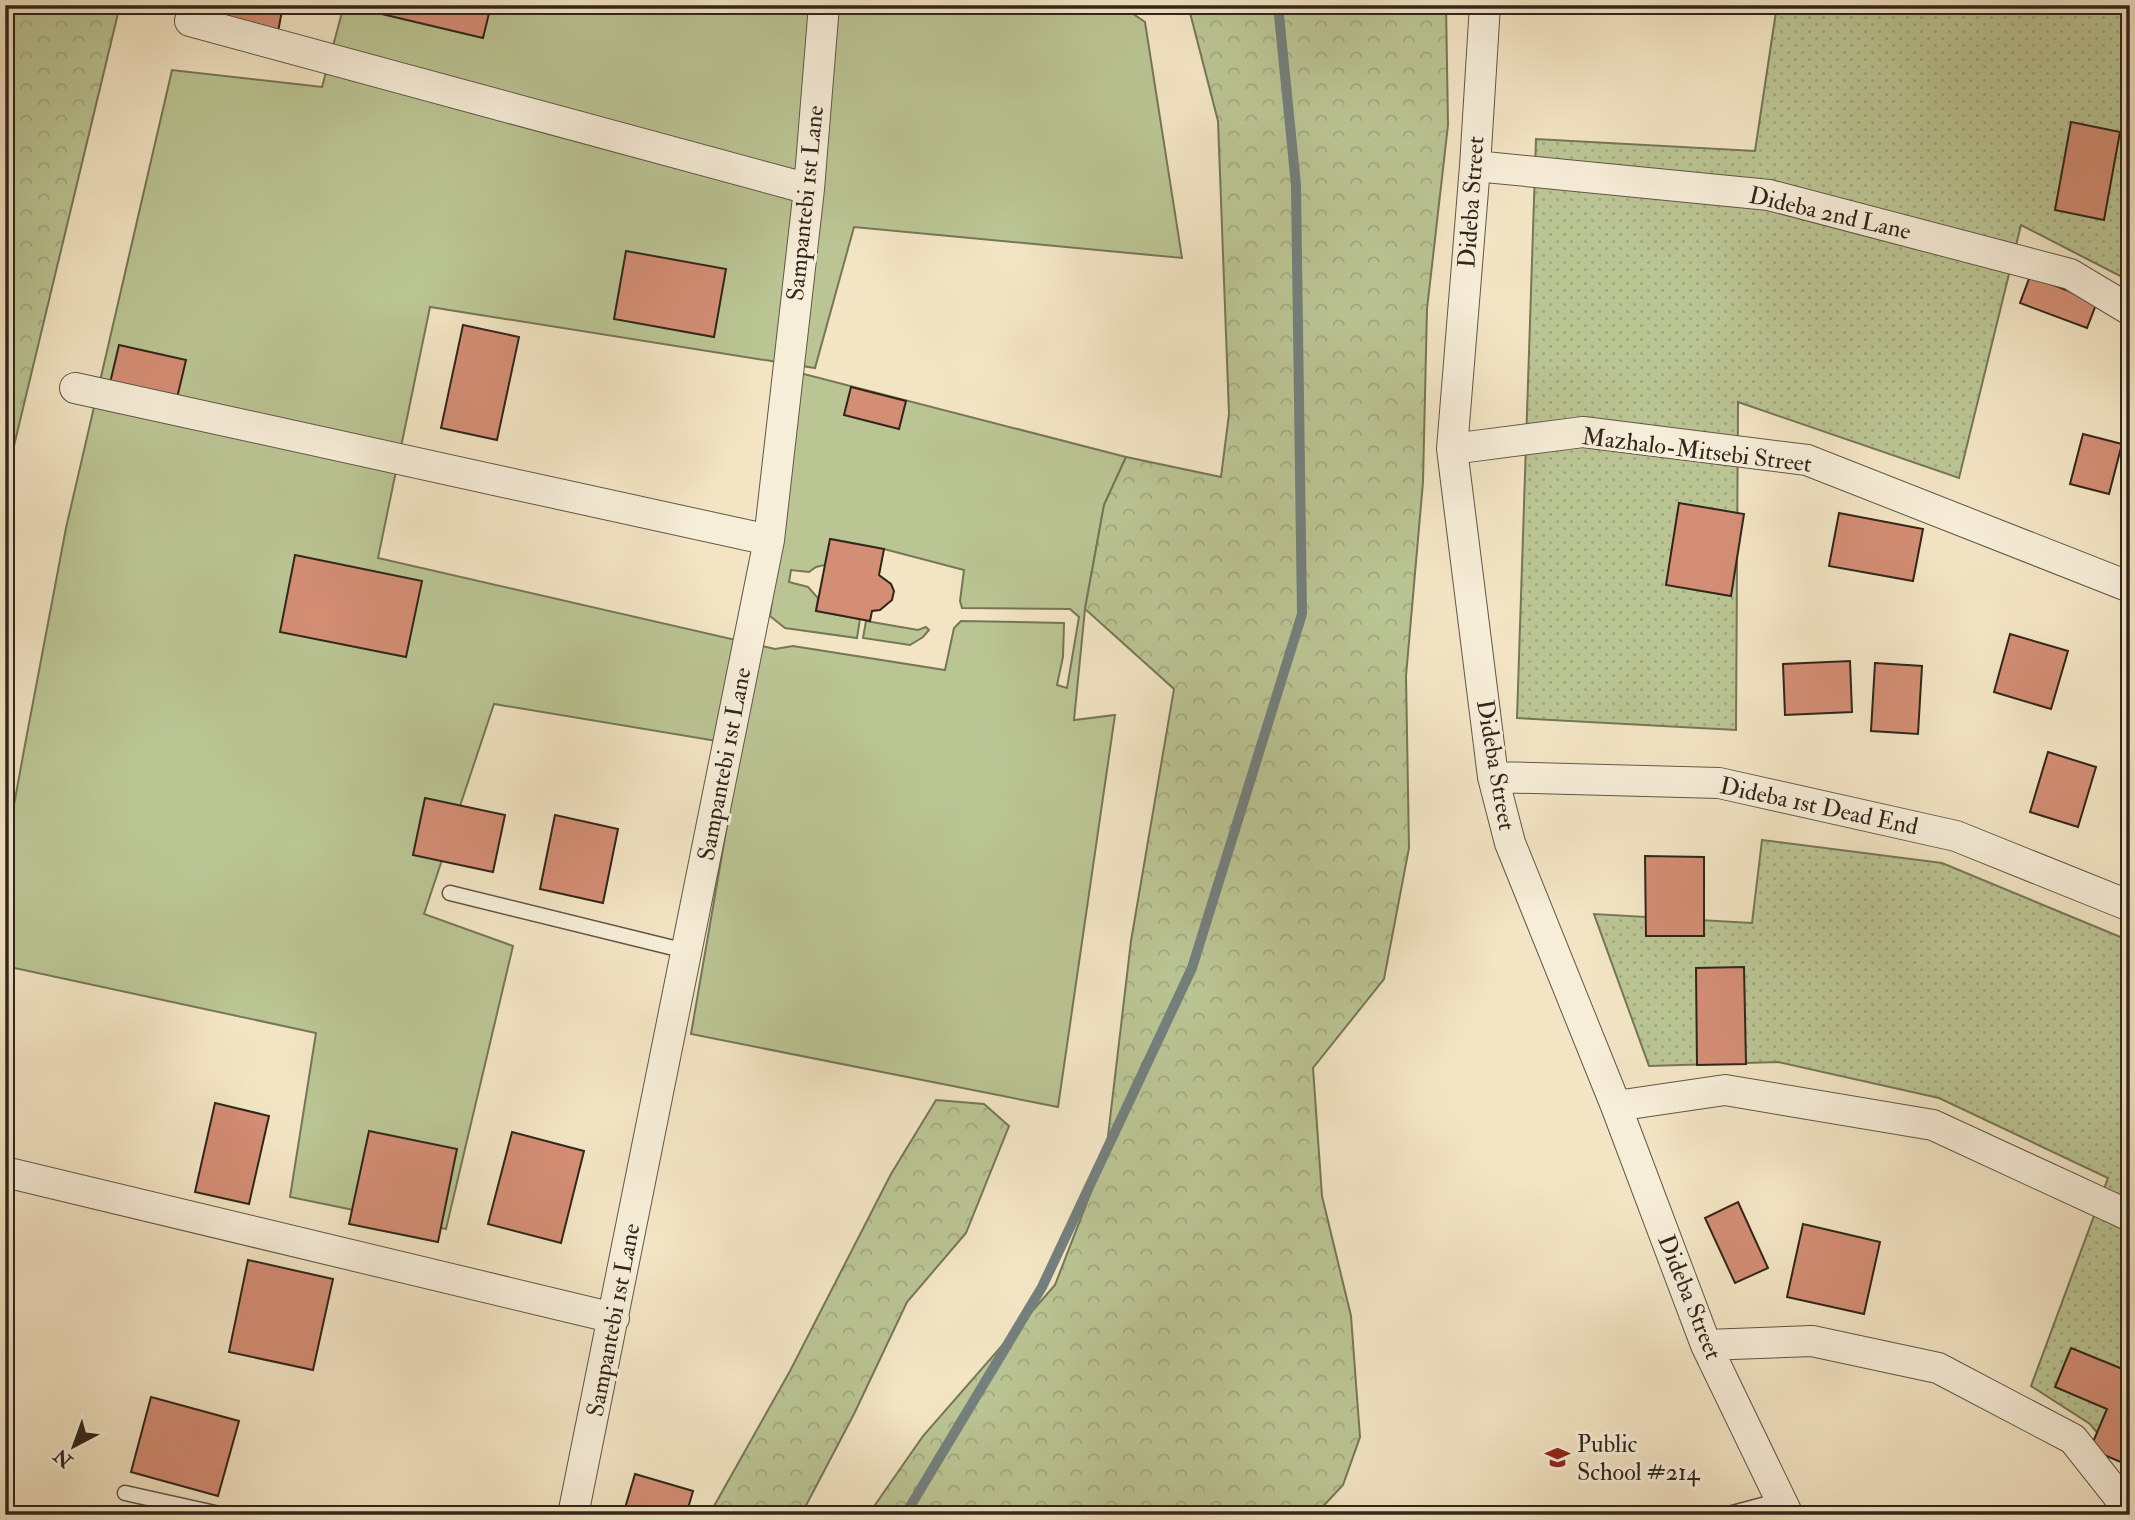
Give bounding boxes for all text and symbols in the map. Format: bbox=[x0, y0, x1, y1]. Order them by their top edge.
street label: Sampantebi 1st Lane bbox=[780, 104, 831, 302]
street label: Dideba Street bbox=[1451, 135, 1492, 269]
street label: Dideba 2nd Lane bbox=[1746, 180, 1914, 247]
street label: Mazhalo-Mitsebi Street bbox=[1580, 421, 1814, 480]
street label: Sampantebi 1st Lane bbox=[691, 665, 758, 863]
street label: Dideba Street bbox=[1469, 697, 1522, 833]
street label: Dideba 1st Dead End bbox=[1717, 770, 1921, 843]
street label: Sampantebi 1st Lane bbox=[580, 1221, 647, 1419]
street label: Dideba Street bbox=[1650, 1230, 1729, 1364]
north arrow bbox=[38, 1412, 108, 1482]
place label: Public School #214 bbox=[1577, 1429, 1701, 1488]
text: N bbox=[48, 1443, 79, 1473]
school or university icon: Public School #214 bbox=[1543, 1444, 1571, 1472]

